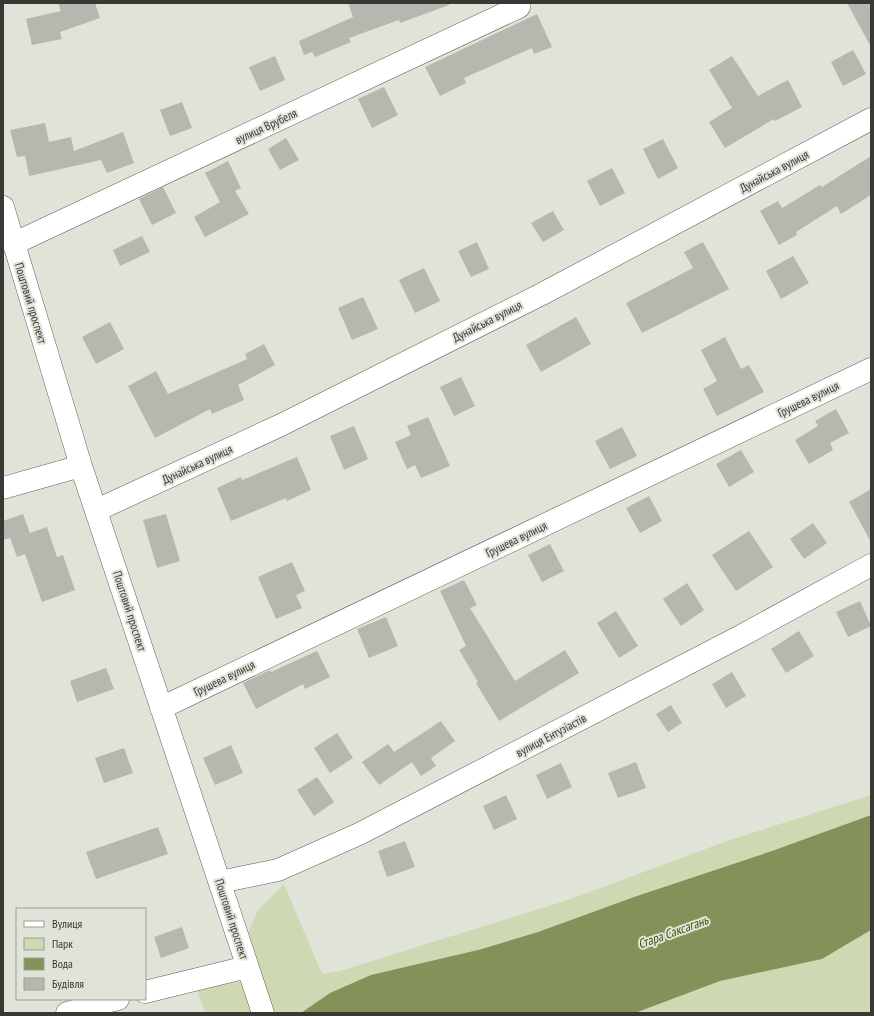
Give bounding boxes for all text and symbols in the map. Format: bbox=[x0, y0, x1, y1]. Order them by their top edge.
street label: вулиця Врубеля bbox=[233, 105, 300, 147]
street label: Дунайська вулиця bbox=[737, 146, 811, 195]
street label: Поштовий проспект bbox=[12, 261, 50, 345]
street label: Дунайська вулиця bbox=[450, 297, 525, 345]
street label: Грушева вулиця bbox=[775, 378, 841, 420]
street label: Дунайська вулиця bbox=[159, 441, 235, 487]
street label: Грушева вулиця bbox=[483, 518, 549, 560]
street label: Поштовий проспект bbox=[110, 569, 150, 653]
street label: Грушева вулиця bbox=[191, 657, 257, 699]
street label: вулиця Ентузіастів bbox=[513, 710, 589, 760]
street label: Поштовий проспект bbox=[212, 877, 252, 961]
legend bbox=[16, 908, 146, 1000]
water label: Стара Саксагань bbox=[635, 911, 712, 953]
text: Вулиця bbox=[52, 916, 82, 931]
text: Парк bbox=[52, 936, 73, 951]
text: Вода bbox=[52, 956, 73, 971]
text: Будівля bbox=[52, 976, 84, 991]

